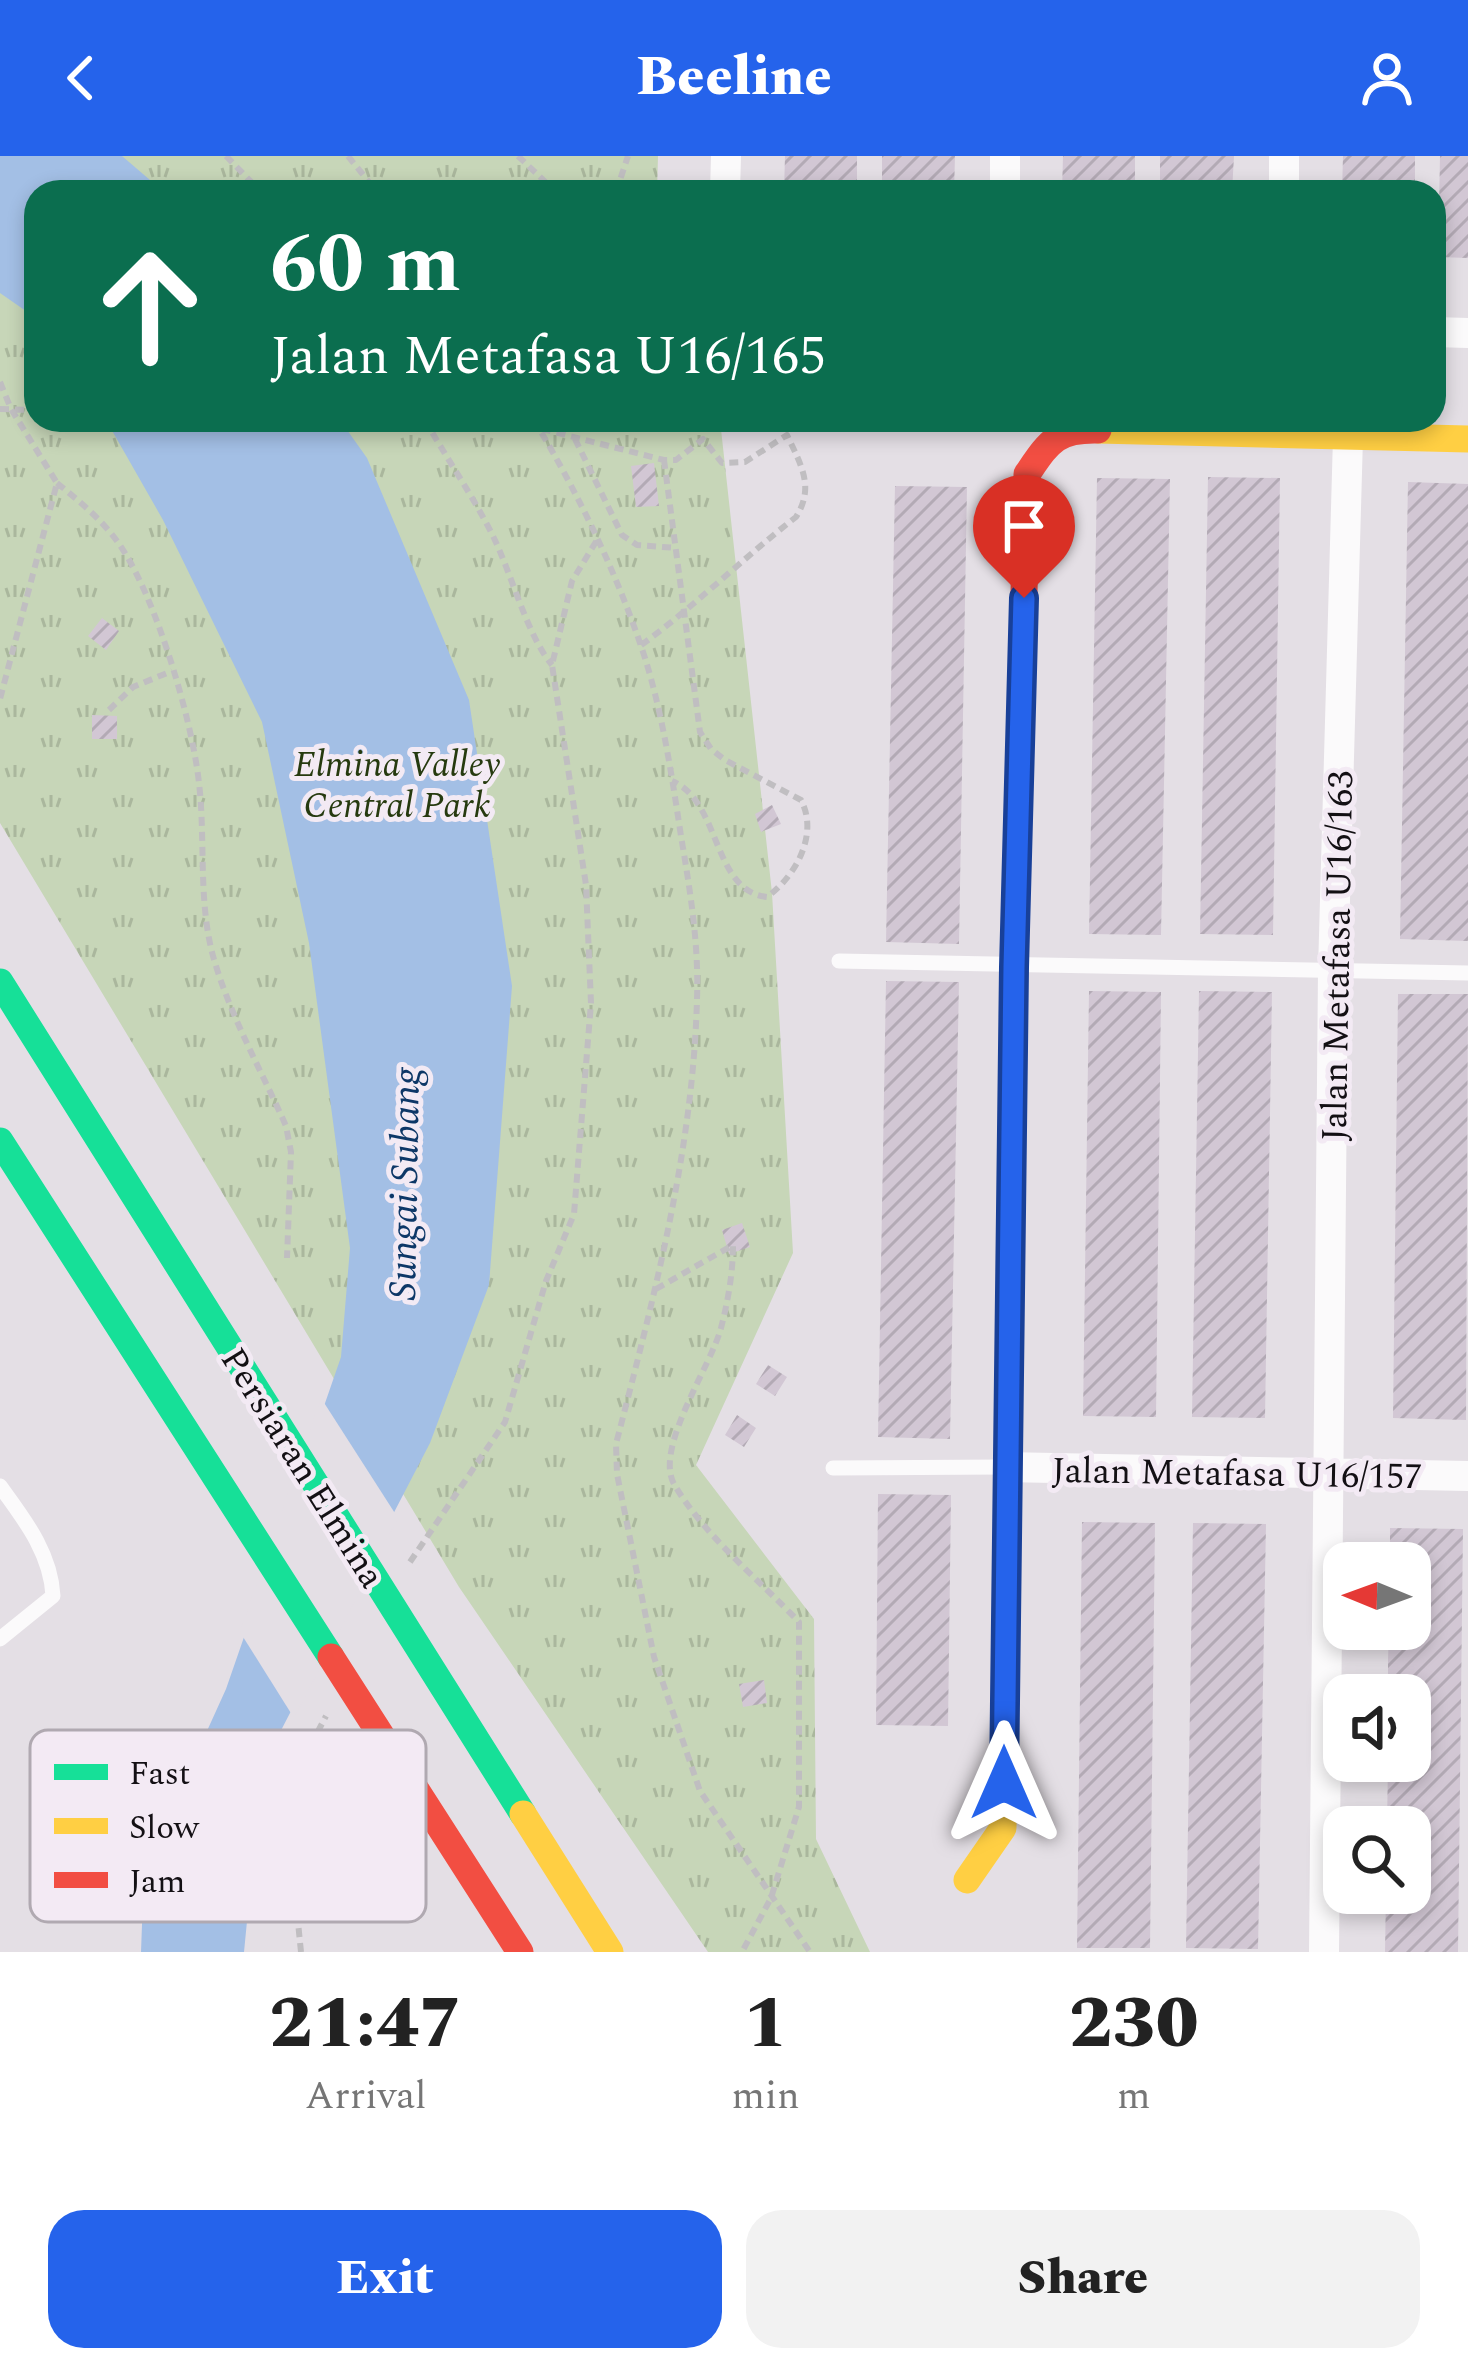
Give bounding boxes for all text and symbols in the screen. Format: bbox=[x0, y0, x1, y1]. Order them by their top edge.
text: Beeline bbox=[636, 37, 832, 119]
icon: back bbox=[48, 45, 114, 111]
icon: person bbox=[1354, 45, 1420, 111]
text: 60 m bbox=[270, 201, 461, 329]
icon: ahead bbox=[72, 228, 228, 384]
text: Jalan Metafasa U16/165 bbox=[270, 316, 826, 398]
pin bbox=[973, 475, 1075, 598]
icon: arrive bbox=[991, 493, 1057, 559]
park label: Elmina Valley Central Park bbox=[294, 738, 500, 834]
street label: Jalan Metafasa U16/163 bbox=[1308, 770, 1369, 1142]
water label: Sungai Subang bbox=[374, 1066, 437, 1301]
street label: Persiaran Elmina bbox=[206, 1337, 398, 1600]
street label: Jalan Metafasa U16/157 bbox=[1051, 1444, 1423, 1505]
north arrow bbox=[1323, 1542, 1431, 1650]
map controls bbox=[1323, 1542, 1431, 1914]
button: sound bbox=[1323, 1674, 1431, 1782]
position arrow bbox=[941, 1720, 1067, 1846]
legend bbox=[30, 1730, 426, 1922]
text: Fast bbox=[129, 1749, 190, 1799]
text: Slow bbox=[129, 1803, 200, 1853]
button: search bbox=[1323, 1806, 1431, 1914]
text: Jam bbox=[129, 1857, 185, 1907]
text: 21:47 bbox=[269, 1970, 462, 2079]
text: 1 bbox=[744, 1970, 787, 2079]
text: 230 bbox=[1069, 1970, 1199, 2079]
text: Arrival bbox=[305, 2067, 427, 2126]
text: min bbox=[732, 2067, 800, 2126]
text: m bbox=[1117, 2067, 1151, 2126]
button: Exit bbox=[48, 2210, 722, 2348]
button: Share bbox=[746, 2210, 1420, 2348]

